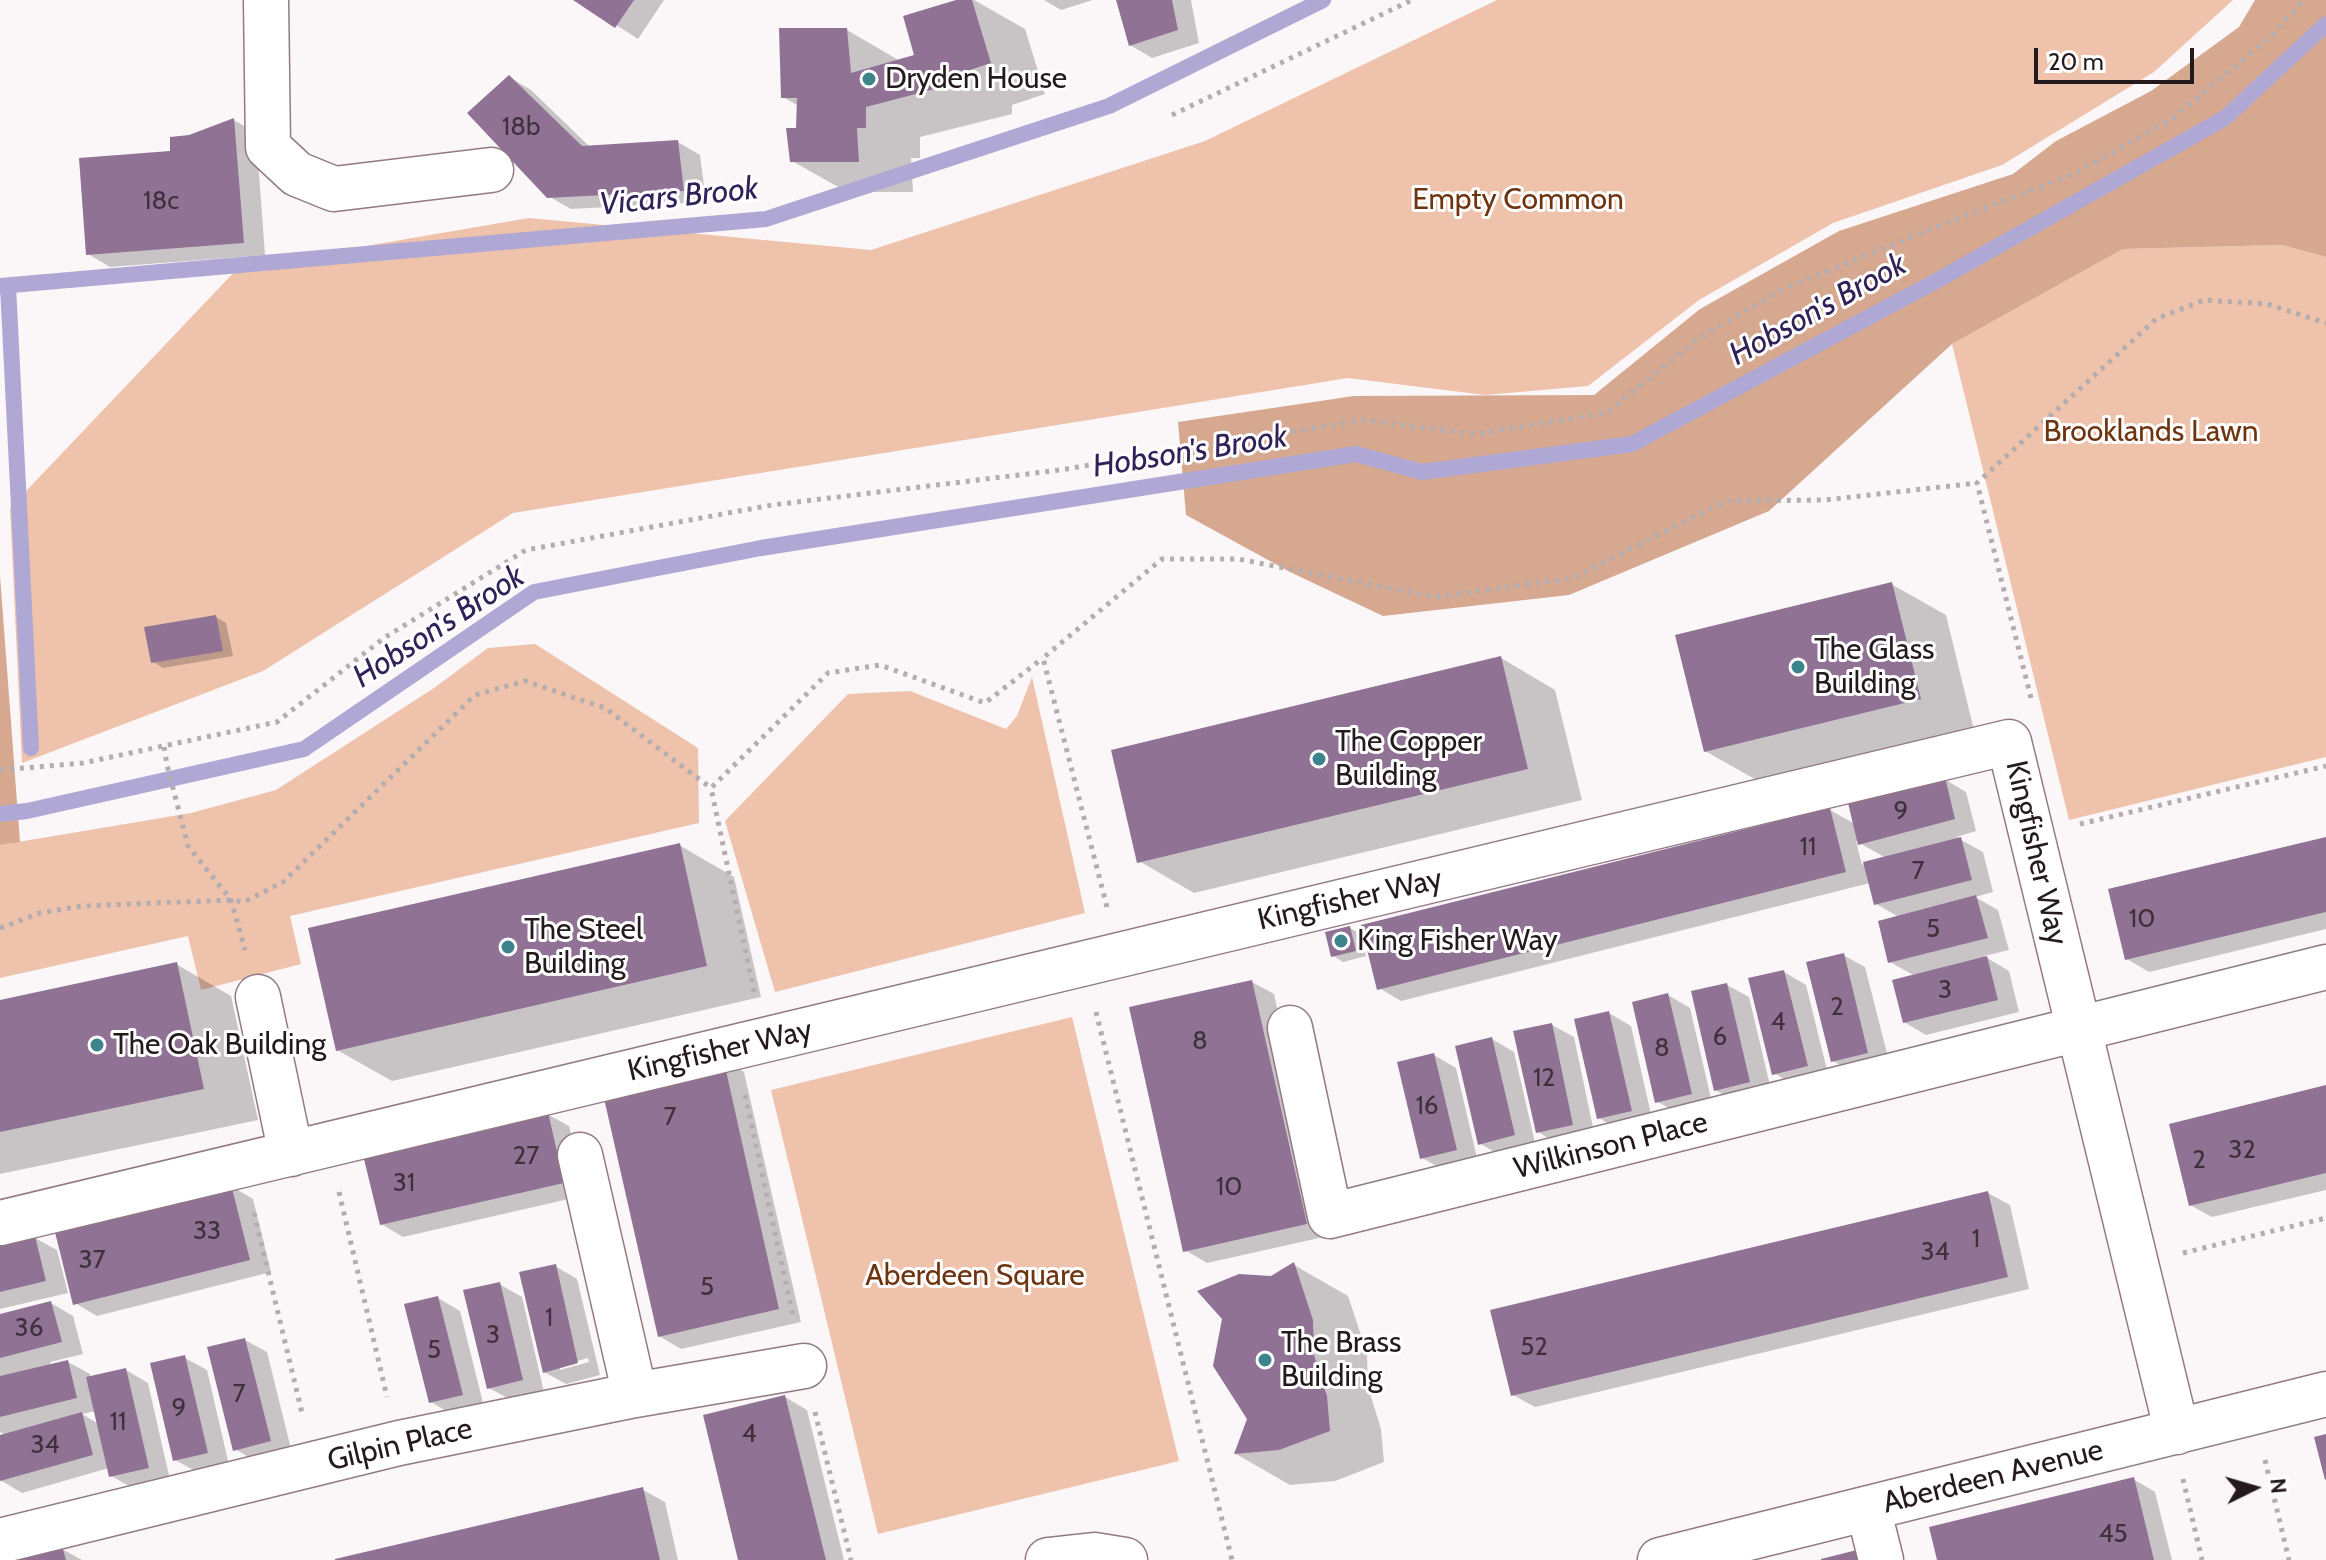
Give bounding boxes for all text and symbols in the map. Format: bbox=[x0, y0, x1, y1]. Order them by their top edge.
scale bar bbox=[2038, 32, 2198, 82]
text: 20 m bbox=[2048, 47, 2104, 76]
place label: Dryden House bbox=[885, 61, 1067, 97]
marker: Dryden House bbox=[860, 70, 878, 88]
house number: 18b bbox=[502, 111, 540, 143]
water label: Vicars Brook bbox=[598, 170, 760, 224]
park label: Empty Common bbox=[1412, 182, 1624, 218]
house number: 18c bbox=[143, 185, 179, 217]
water label: Hobson's Brook bbox=[1723, 246, 1913, 374]
park label: Brooklands Lawn bbox=[2044, 414, 2258, 450]
water label: Hobson's Brook bbox=[1090, 418, 1290, 486]
water label: Hobson's Brook bbox=[346, 557, 532, 697]
place label: The Glass Building bbox=[1814, 632, 1934, 702]
marker: The Glass Building bbox=[1789, 658, 1807, 676]
place label: The Copper Building bbox=[1335, 724, 1482, 794]
marker: The Copper Building bbox=[1310, 750, 1328, 768]
street label: Kingfisher Way bbox=[1997, 757, 2075, 949]
house number: 9 bbox=[1894, 795, 1908, 827]
house number: 11 bbox=[1800, 831, 1816, 863]
house number: 7 bbox=[1911, 855, 1925, 887]
street label: Kingfisher Way bbox=[1254, 861, 1446, 939]
house number: 10 bbox=[2129, 903, 2155, 935]
place label: The Steel Building bbox=[524, 912, 643, 982]
house number: 5 bbox=[1926, 913, 1940, 945]
place label: King Fisher Way bbox=[1357, 923, 1558, 959]
marker: King Fisher Way bbox=[1332, 932, 1350, 950]
marker: The Steel Building bbox=[499, 938, 517, 956]
house number: 3 bbox=[1938, 974, 1952, 1006]
house number: 2 bbox=[1830, 991, 1844, 1023]
house number: 4 bbox=[1770, 1006, 1786, 1038]
street label: Kingfisher Way bbox=[624, 1012, 816, 1090]
house number: 6 bbox=[1713, 1021, 1727, 1053]
house number: 8 bbox=[1192, 1025, 1208, 1057]
place label: The Oak Building bbox=[113, 1027, 326, 1063]
house number: 8 bbox=[1654, 1032, 1670, 1064]
marker: The Oak Building bbox=[88, 1036, 106, 1054]
house number: 12 bbox=[1533, 1062, 1555, 1094]
house number: 16 bbox=[1415, 1090, 1439, 1122]
house number: 7 bbox=[663, 1101, 677, 1133]
street label: Wilkinson Place bbox=[1511, 1105, 1711, 1187]
house number: 32 bbox=[2228, 1134, 2256, 1166]
house number: 27 bbox=[513, 1140, 539, 1172]
house number: 2 bbox=[2192, 1144, 2206, 1176]
house number: 31 bbox=[393, 1167, 415, 1199]
house number: 10 bbox=[1216, 1171, 1242, 1203]
house number: 33 bbox=[193, 1215, 221, 1247]
house number: 1 bbox=[1972, 1223, 1980, 1255]
house number: 34 bbox=[1920, 1236, 1950, 1268]
house number: 37 bbox=[78, 1244, 106, 1276]
park label: Aberdeen Square bbox=[865, 1258, 1085, 1294]
house number: 5 bbox=[700, 1271, 714, 1303]
house number: 1 bbox=[545, 1302, 553, 1334]
house number: 36 bbox=[15, 1312, 43, 1344]
house number: 3 bbox=[486, 1319, 500, 1351]
place label: The Brass Building bbox=[1281, 1325, 1401, 1396]
house number: 52 bbox=[1520, 1331, 1548, 1363]
house number: 5 bbox=[427, 1334, 441, 1366]
marker: The Brass Building bbox=[1256, 1351, 1274, 1369]
house number: 7 bbox=[232, 1378, 246, 1410]
house number: 9 bbox=[172, 1392, 186, 1424]
house number: 11 bbox=[110, 1406, 126, 1438]
street label: Gilpin Place bbox=[324, 1411, 476, 1479]
house number: 4 bbox=[741, 1418, 757, 1450]
house number: 34 bbox=[30, 1429, 60, 1461]
street label: Aberdeen Avenue bbox=[1879, 1432, 2107, 1522]
north arrow bbox=[2214, 1448, 2294, 1528]
text: N bbox=[2264, 1477, 2293, 1495]
house number: 45 bbox=[2098, 1518, 2128, 1550]

